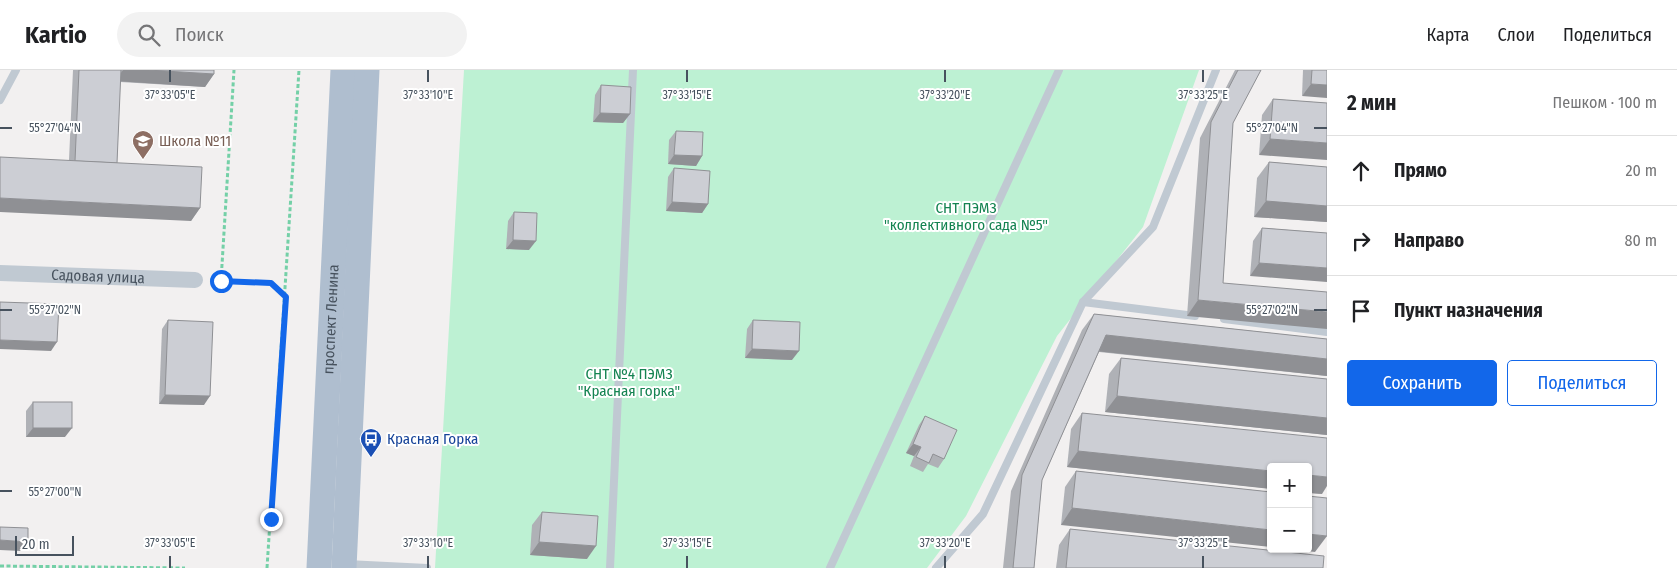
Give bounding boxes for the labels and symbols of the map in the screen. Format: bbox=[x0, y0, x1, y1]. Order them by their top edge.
text: 37°33'05"E bbox=[145, 88, 196, 102]
text: 37°33'10"E bbox=[403, 88, 453, 102]
text: 37°33'15"E bbox=[662, 88, 712, 102]
text: 37°33'20"E bbox=[920, 88, 971, 102]
text: 37°33'25"E bbox=[1178, 88, 1228, 102]
text: 55°27'04"N bbox=[29, 121, 81, 135]
text: 55°27'04"N bbox=[1246, 121, 1298, 135]
school or university icon: Школа №11 bbox=[131, 129, 155, 160]
place label: Школа №11 bbox=[159, 132, 231, 150]
park label: СНТ ПЭМЗ "коллективного сада №5" bbox=[884, 199, 1048, 234]
street label: проспект Ленина bbox=[319, 264, 343, 375]
street label: Садовая улица bbox=[51, 266, 145, 287]
route start bbox=[210, 270, 233, 293]
text: 55°27'02"N bbox=[29, 303, 81, 317]
text: 55°27'02"N bbox=[1246, 303, 1298, 317]
park label: СНТ №4 ПЭМЗ "Красная горка" bbox=[578, 365, 680, 400]
bus stop icon: Красная Горка bbox=[359, 427, 383, 458]
place label: Красная Горка bbox=[387, 430, 478, 448]
text: 55°27'00"N bbox=[28, 485, 82, 499]
route end bbox=[260, 508, 283, 531]
scale bar bbox=[15, 533, 74, 556]
text: 37°33'05"E bbox=[145, 536, 196, 550]
text: 37°33'10"E bbox=[403, 536, 453, 550]
text: 37°33'15"E bbox=[662, 536, 712, 550]
text: 37°33'20"E bbox=[920, 536, 971, 550]
text: 37°33'25"E bbox=[1178, 536, 1228, 550]

